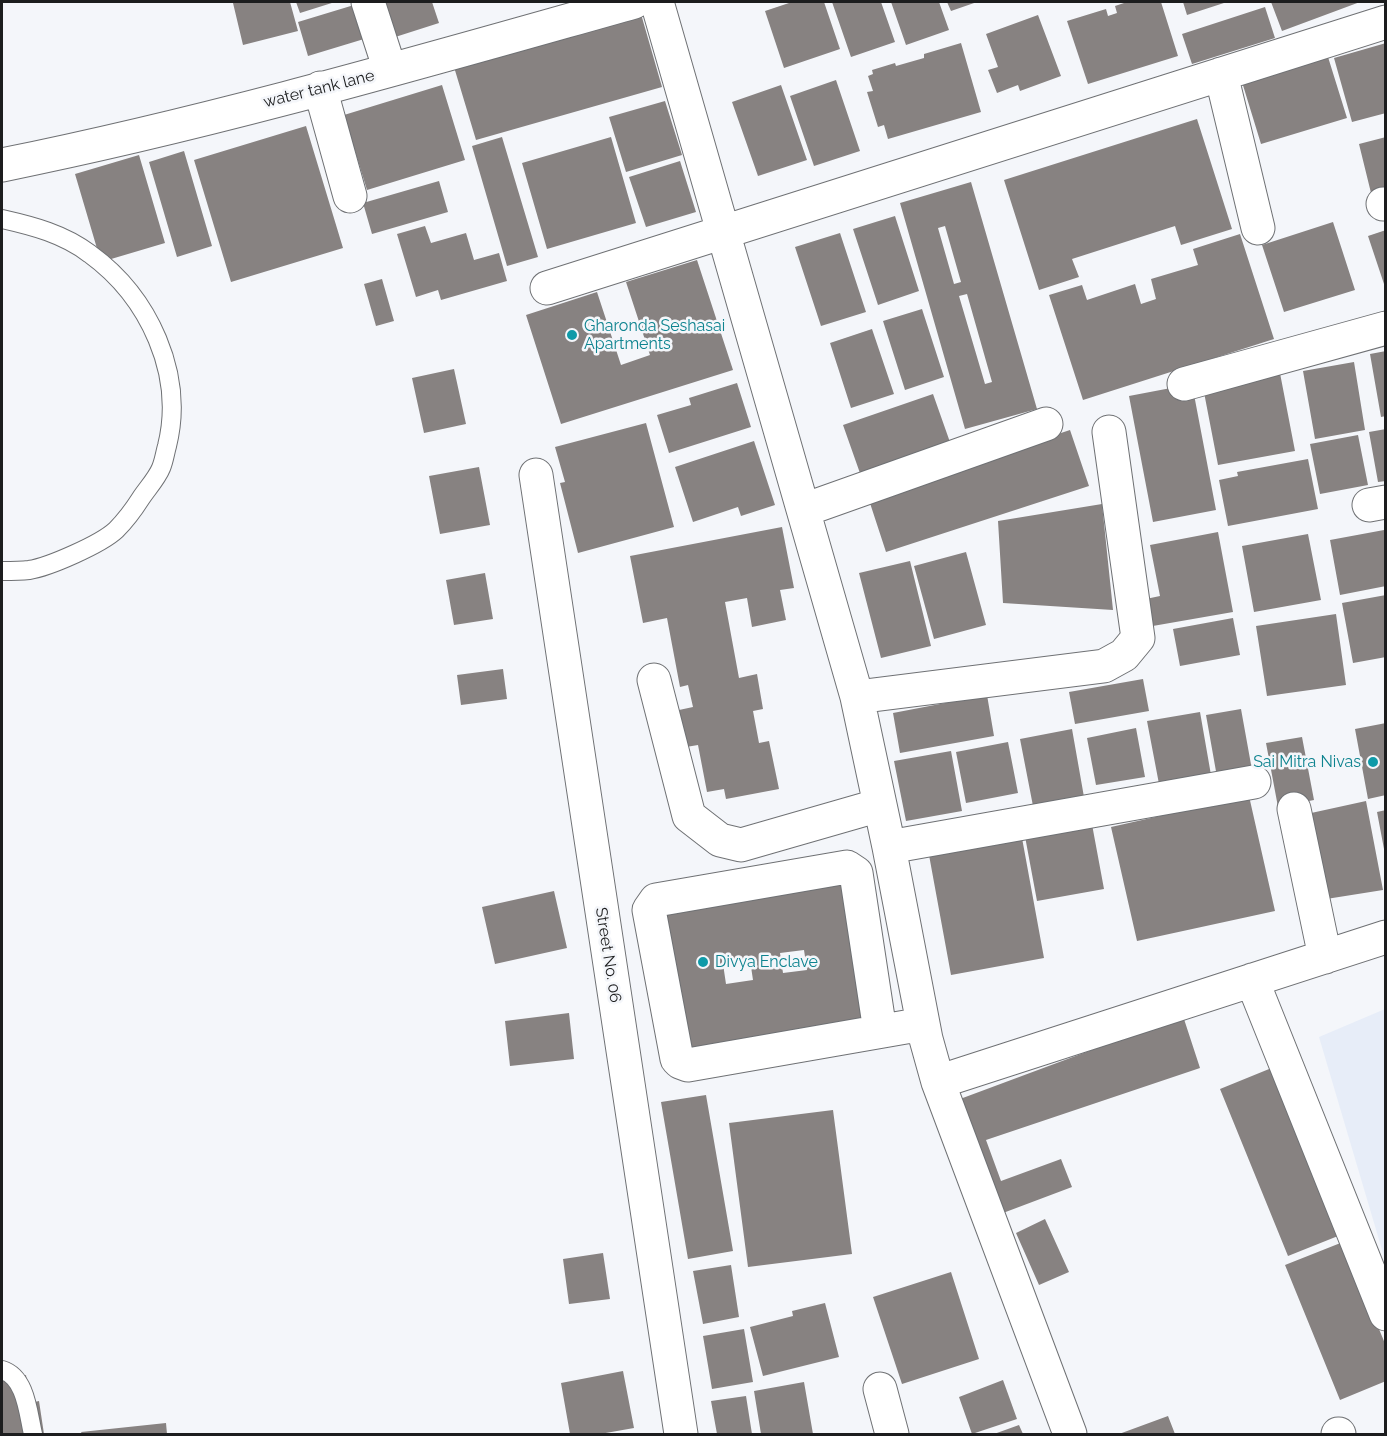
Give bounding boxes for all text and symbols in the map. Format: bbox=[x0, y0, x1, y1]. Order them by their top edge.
street label: water tank lane bbox=[262, 66, 376, 112]
place label: Gharonda Seshasai Apartments bbox=[584, 316, 725, 354]
marker: Gharonda Seshasai Apartments bbox=[565, 328, 579, 342]
place label: Sai Mitra Nivas bbox=[1253, 752, 1361, 772]
marker: Sai Mitra Nivas bbox=[1366, 755, 1380, 769]
street label: Street No. 06 bbox=[591, 906, 625, 1004]
place label: Divya Enclave bbox=[715, 952, 818, 972]
marker: Divya Enclave bbox=[696, 955, 710, 969]

